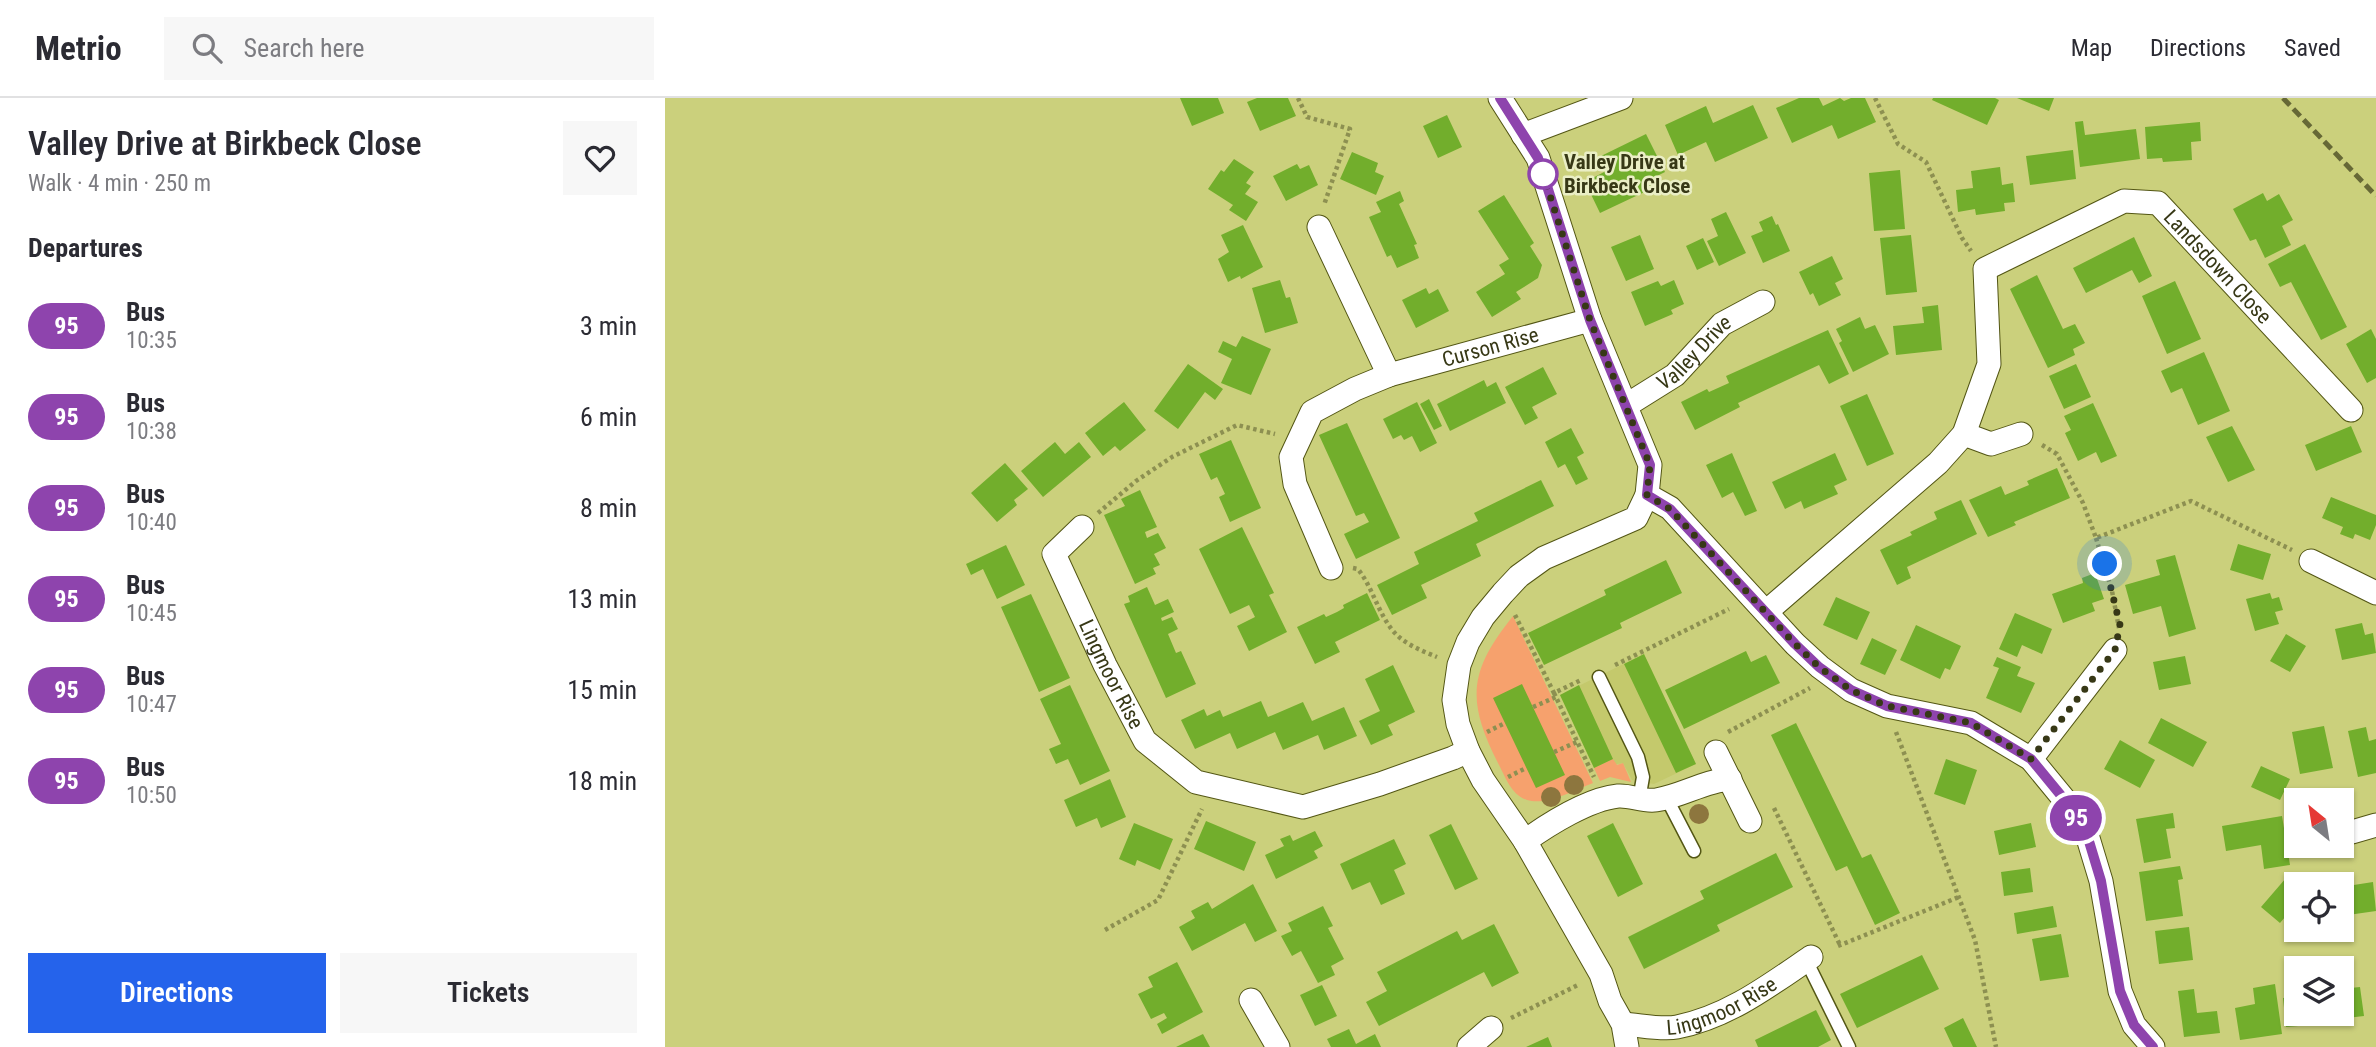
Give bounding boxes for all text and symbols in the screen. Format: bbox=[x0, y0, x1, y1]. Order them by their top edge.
search box bbox=[164, 17, 654, 80]
text: Metrio bbox=[35, 29, 122, 68]
icon: search bbox=[188, 29, 226, 67]
text: Search here bbox=[244, 33, 365, 63]
text: Map bbox=[2071, 34, 2112, 62]
text: Directions bbox=[2150, 34, 2246, 62]
text: Saved bbox=[2284, 34, 2341, 62]
button: heart bbox=[563, 121, 637, 195]
text: Valley Drive at Birkbeck Close bbox=[28, 124, 422, 163]
place label: Valley Drive at Birkbeck Close bbox=[1564, 150, 1690, 198]
marker: Valley Drive at Birkbeck Close bbox=[1528, 159, 1558, 189]
text: Walk · 4 min · 250 m bbox=[28, 170, 211, 197]
street label: Landsdown Close bbox=[2159, 205, 2276, 329]
text: Departures bbox=[28, 233, 143, 263]
text: Bus bbox=[126, 297, 165, 327]
street label: Valley Drive bbox=[1653, 309, 1735, 395]
text: 3 min bbox=[580, 311, 637, 341]
text: 95 bbox=[54, 312, 79, 340]
street label: Curson Rise bbox=[1439, 323, 1541, 372]
text: 10:35 bbox=[126, 327, 177, 354]
text: Bus bbox=[126, 388, 165, 418]
text: 6 min bbox=[580, 402, 637, 432]
text: 95 bbox=[54, 403, 79, 431]
text: 10:38 bbox=[126, 418, 177, 445]
text: Bus bbox=[126, 479, 165, 509]
text: 8 min bbox=[580, 493, 637, 523]
text: 95 bbox=[54, 494, 79, 522]
text: 10:40 bbox=[126, 509, 177, 536]
your location bbox=[2087, 546, 2122, 581]
text: Bus bbox=[126, 570, 165, 600]
text: 13 min bbox=[567, 584, 637, 614]
text: 95 bbox=[54, 585, 79, 613]
text: 10:45 bbox=[126, 600, 177, 627]
street label: Lingmoor Rise bbox=[1074, 616, 1148, 733]
text: Bus bbox=[126, 661, 165, 691]
text: 15 min bbox=[567, 675, 637, 705]
text: 95 bbox=[54, 676, 79, 704]
text: 10:47 bbox=[126, 691, 177, 718]
text: Bus bbox=[126, 752, 165, 782]
text: 18 min bbox=[567, 766, 637, 796]
text: 95 bbox=[54, 767, 79, 795]
text: 10:50 bbox=[126, 782, 177, 809]
north arrow bbox=[2284, 788, 2354, 858]
map controls bbox=[2284, 788, 2354, 1026]
line badge: 95 bbox=[2045, 795, 2107, 841]
text: 95 bbox=[2064, 804, 2088, 832]
button: locate bbox=[2284, 872, 2354, 942]
button: Directions bbox=[28, 953, 326, 1033]
button: Tickets bbox=[340, 953, 637, 1033]
button: layers bbox=[2284, 956, 2354, 1026]
street label: Lingmoor Rise bbox=[1666, 972, 1781, 1040]

